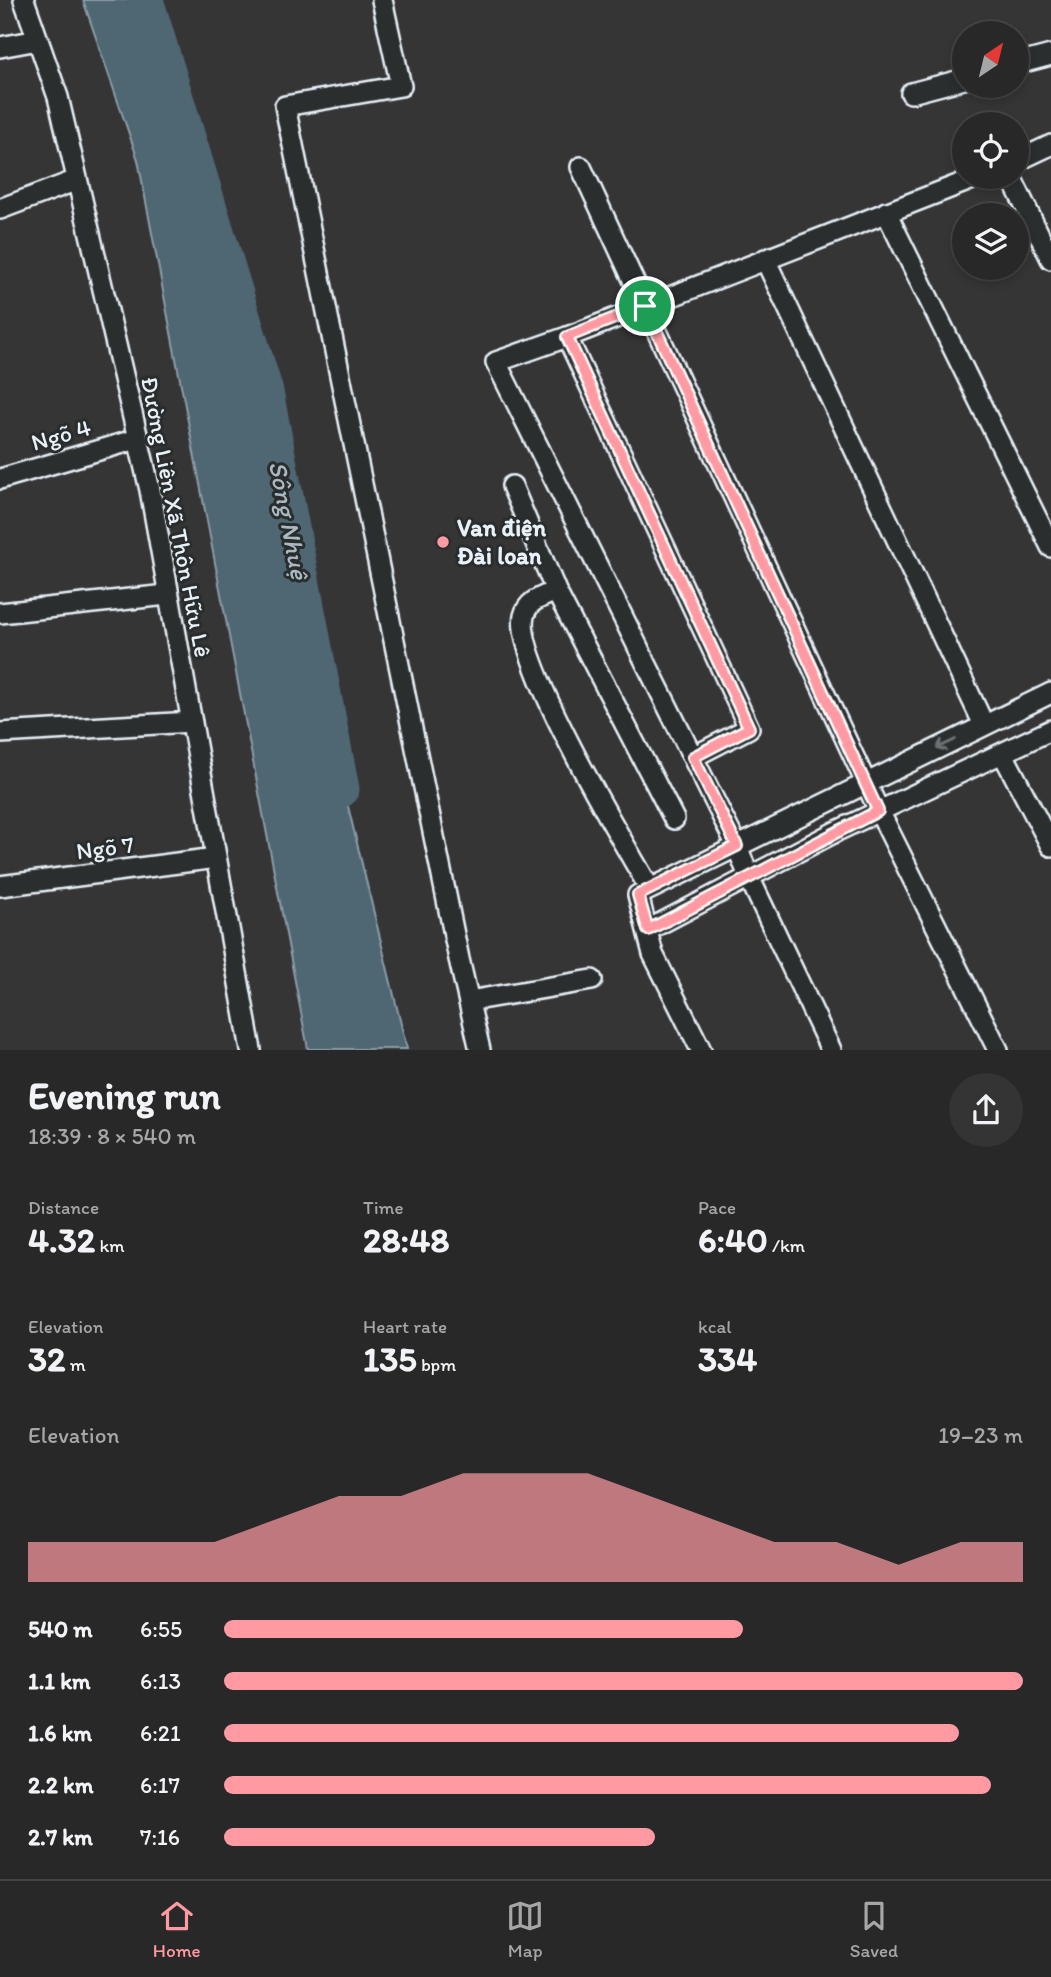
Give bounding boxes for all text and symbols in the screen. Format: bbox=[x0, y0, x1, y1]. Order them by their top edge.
north arrow bbox=[952, 21, 1029, 98]
map controls bbox=[952, 21, 1029, 280]
button: locate bbox=[952, 112, 1029, 189]
button: layers bbox=[952, 203, 1029, 280]
pin bbox=[615, 276, 675, 336]
icon: arrive bbox=[626, 287, 664, 325]
street label: Đường Liên Xã Thôn Hữu Lê bbox=[135, 374, 218, 660]
street label: Ngõ 4 bbox=[28, 412, 94, 457]
water label: Sông Nhuệ bbox=[262, 458, 316, 583]
place label: Van điện Đài loan bbox=[457, 513, 546, 570]
marker: Van điện Đài loan bbox=[435, 534, 451, 550]
one-way arrow bbox=[936, 738, 957, 751]
street label: Ngõ 7 bbox=[74, 830, 136, 865]
text: Evening run bbox=[28, 1073, 221, 1119]
button: share bbox=[949, 1073, 1023, 1147]
text: 18:39 · 8 × 540 m bbox=[28, 1122, 196, 1150]
text: Distance bbox=[28, 1196, 99, 1219]
text: Time bbox=[363, 1196, 404, 1219]
text: Pace bbox=[698, 1196, 736, 1219]
text: 4.32 bbox=[28, 1219, 95, 1261]
text: 28:48 bbox=[363, 1219, 449, 1261]
text: 6:40 bbox=[698, 1219, 768, 1261]
text: km bbox=[95, 1234, 125, 1257]
text: /km bbox=[768, 1234, 805, 1257]
text: Elevation bbox=[28, 1315, 104, 1338]
text: Heart rate bbox=[363, 1315, 447, 1338]
text: kcal bbox=[698, 1315, 732, 1338]
text: 32 bbox=[28, 1338, 66, 1380]
text: 135 bbox=[363, 1338, 417, 1380]
text: 334 bbox=[698, 1338, 757, 1380]
text: m bbox=[66, 1353, 86, 1376]
text: bpm bbox=[417, 1353, 456, 1376]
text: Elevation bbox=[28, 1421, 119, 1449]
text: 19–23 m bbox=[938, 1421, 1023, 1449]
text: 540 m bbox=[28, 1615, 93, 1643]
text: 6:55 bbox=[140, 1615, 182, 1643]
text: 1.1 km bbox=[28, 1667, 91, 1695]
text: 6:13 bbox=[140, 1667, 181, 1695]
text: 1.6 km bbox=[28, 1719, 92, 1747]
text: 6:21 bbox=[140, 1719, 181, 1747]
text: 2.2 km bbox=[28, 1771, 93, 1799]
text: 6:17 bbox=[140, 1771, 180, 1799]
text: 2.7 km bbox=[28, 1823, 93, 1851]
text: 7:16 bbox=[140, 1823, 180, 1851]
tab: Home bbox=[153, 1897, 201, 1962]
tab: Map bbox=[506, 1897, 544, 1962]
tab: Saved bbox=[850, 1897, 898, 1962]

